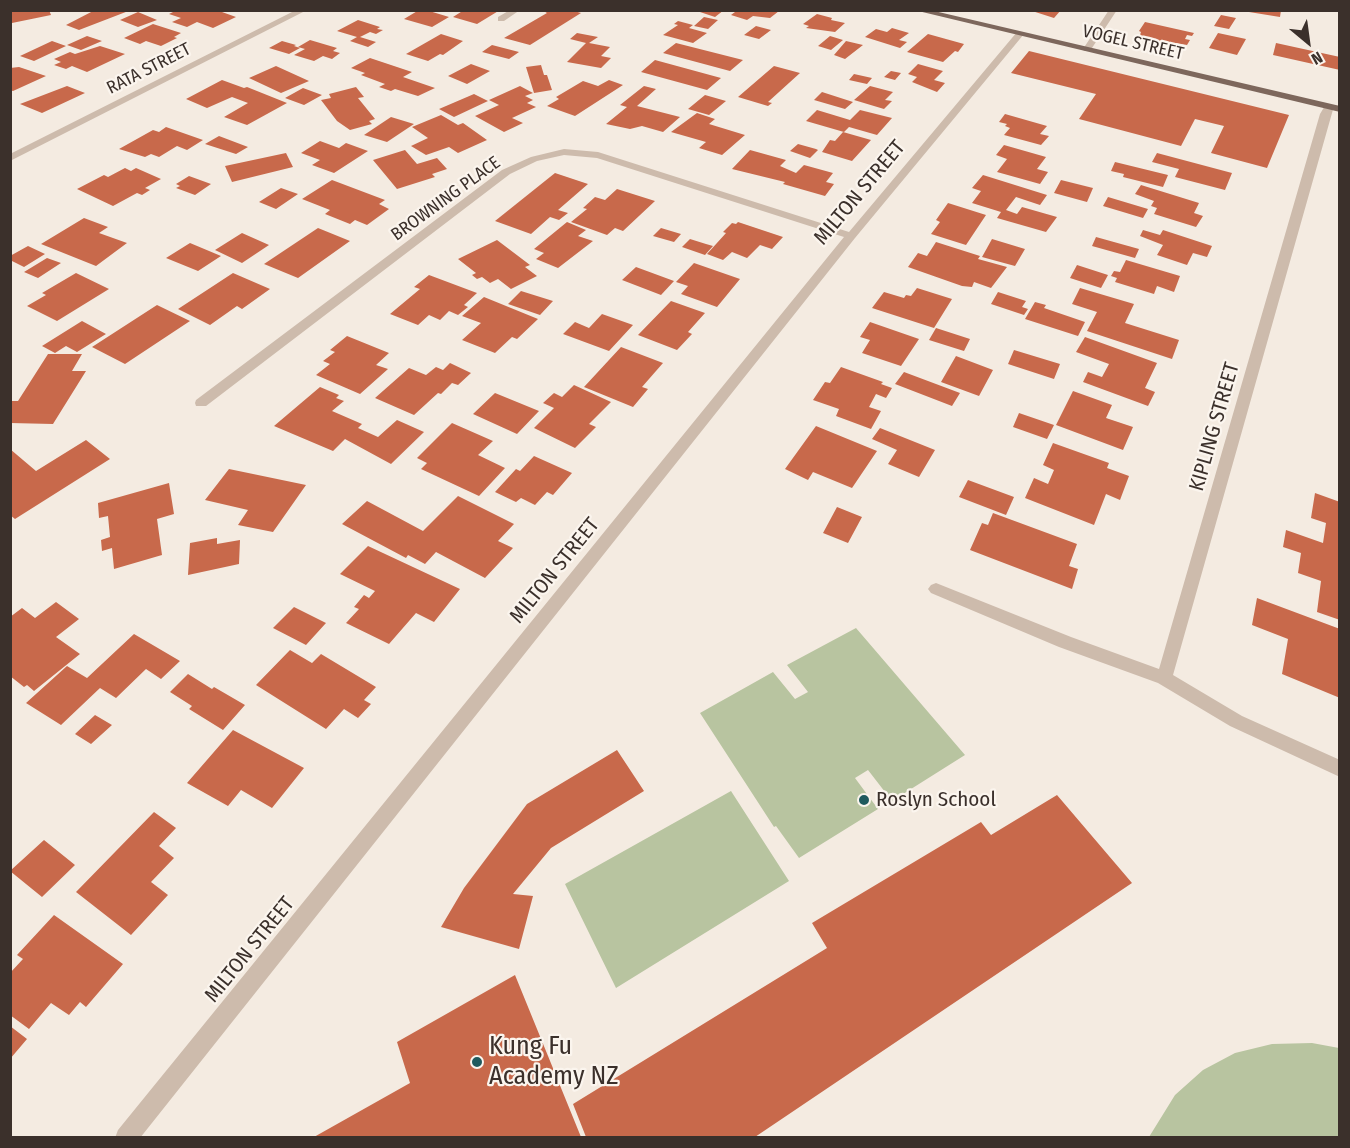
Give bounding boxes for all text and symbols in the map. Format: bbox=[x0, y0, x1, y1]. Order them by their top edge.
north arrow bbox=[1278, 12, 1338, 72]
street label: VOGEL STREET bbox=[1080, 21, 1186, 65]
street label: RATA STREET bbox=[103, 39, 195, 99]
text: N bbox=[1308, 48, 1326, 69]
street label: MILTON STREET bbox=[809, 136, 911, 250]
street label: BROWNING PLACE bbox=[387, 152, 505, 246]
street label: KIPLING STREET bbox=[1185, 360, 1245, 494]
street label: MILTON STREET bbox=[505, 513, 605, 629]
place label: Roslyn School bbox=[876, 787, 996, 813]
marker: Roslyn School bbox=[857, 793, 871, 807]
street label: MILTON STREET bbox=[200, 892, 300, 1008]
place label: Kung Fu Academy NZ bbox=[489, 1031, 619, 1092]
marker: Kung Fu Academy NZ bbox=[470, 1055, 484, 1069]

